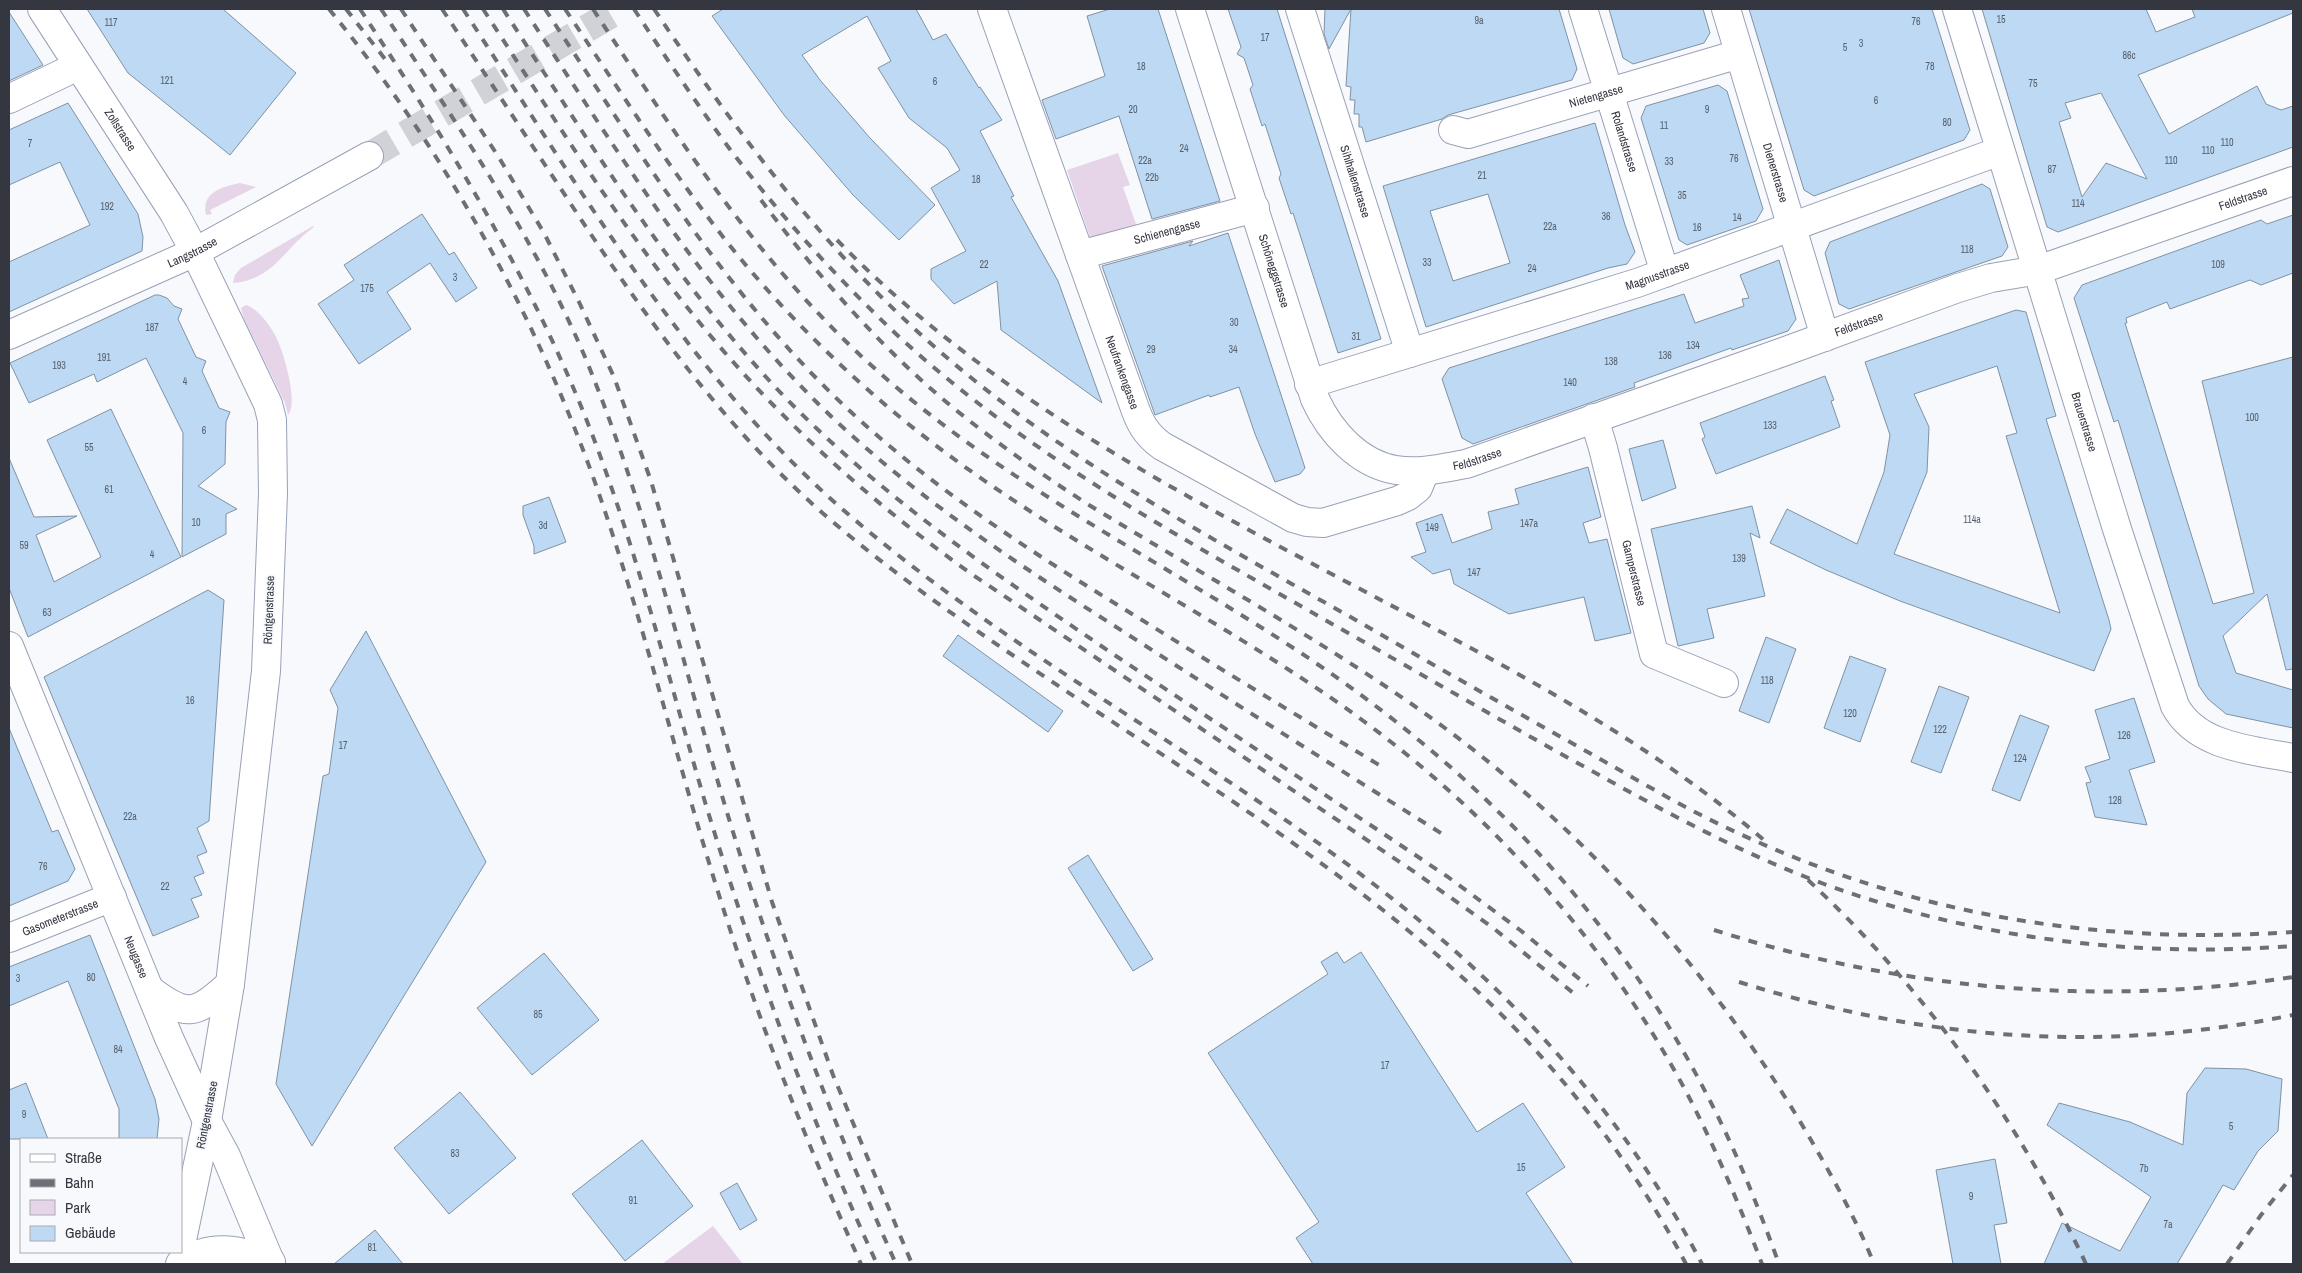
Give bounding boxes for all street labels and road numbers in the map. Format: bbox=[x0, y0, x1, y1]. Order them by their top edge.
street label: Nietengasse bbox=[1567, 81, 1625, 112]
street label: Zollstrasse bbox=[101, 106, 140, 154]
street label: Rolandstrasse bbox=[1607, 109, 1641, 174]
street label: Dienerstrasse bbox=[1759, 141, 1792, 204]
street label: Sihlhallenstrasse bbox=[1336, 143, 1374, 220]
street label: Feldstrasse bbox=[2217, 183, 2270, 214]
street label: Schienengasse bbox=[1132, 215, 1202, 248]
street label: Schöneggstrasse bbox=[1255, 232, 1293, 310]
street label: Langstrasse bbox=[165, 233, 220, 271]
street label: Magnusstrasse bbox=[1624, 257, 1692, 294]
street label: Feldstrasse bbox=[1832, 308, 1885, 340]
street label: Neufrankengasse bbox=[1102, 333, 1143, 412]
street label: Brauerstrasse bbox=[2067, 390, 2101, 454]
street label: Feldstrasse bbox=[1451, 444, 1504, 474]
street label: Gamperstrasse bbox=[1618, 538, 1650, 608]
street label: Röntgenstrasse bbox=[260, 575, 278, 645]
street label: Gasometerstrasse bbox=[20, 895, 100, 940]
street label: Neugasse bbox=[120, 934, 152, 981]
street label: Röntgenstrasse bbox=[193, 1080, 221, 1150]

